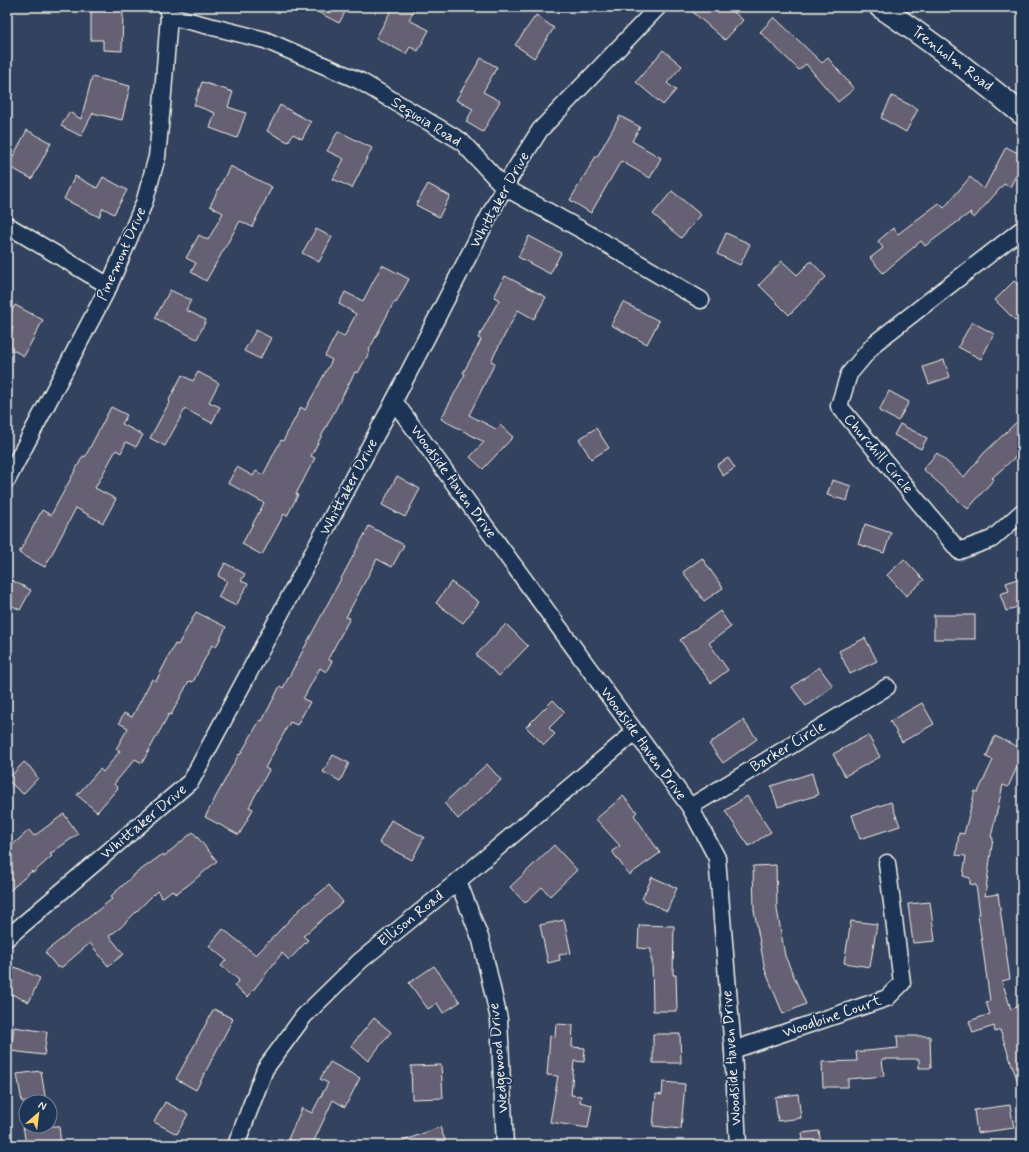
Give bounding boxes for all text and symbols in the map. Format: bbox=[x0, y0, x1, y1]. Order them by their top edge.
street label: Trenholm Road bbox=[907, 22, 997, 96]
street label: Sequoia Road bbox=[387, 92, 465, 152]
street label: Whittaker Drive bbox=[465, 148, 535, 252]
street label: Pinemont Drive bbox=[92, 204, 152, 304]
street label: Churchill Circle bbox=[839, 410, 918, 498]
street label: Woodside Haven Drive bbox=[405, 421, 501, 543]
street label: Whittaker Drive bbox=[315, 435, 383, 539]
street label: Woodside Haven Drive bbox=[595, 683, 691, 805]
street label: Barker Circle bbox=[747, 717, 829, 777]
street label: Whittaker Drive bbox=[97, 780, 192, 864]
street label: Ellison Road bbox=[374, 886, 448, 952]
street label: Woodside Haven Drive bbox=[717, 989, 747, 1126]
street label: Woodbine Court bbox=[780, 991, 884, 1043]
street label: Wedgewood Drive bbox=[484, 1002, 515, 1114]
north arrow bbox=[18, 1094, 58, 1134]
text: N bbox=[36, 1098, 49, 1114]

